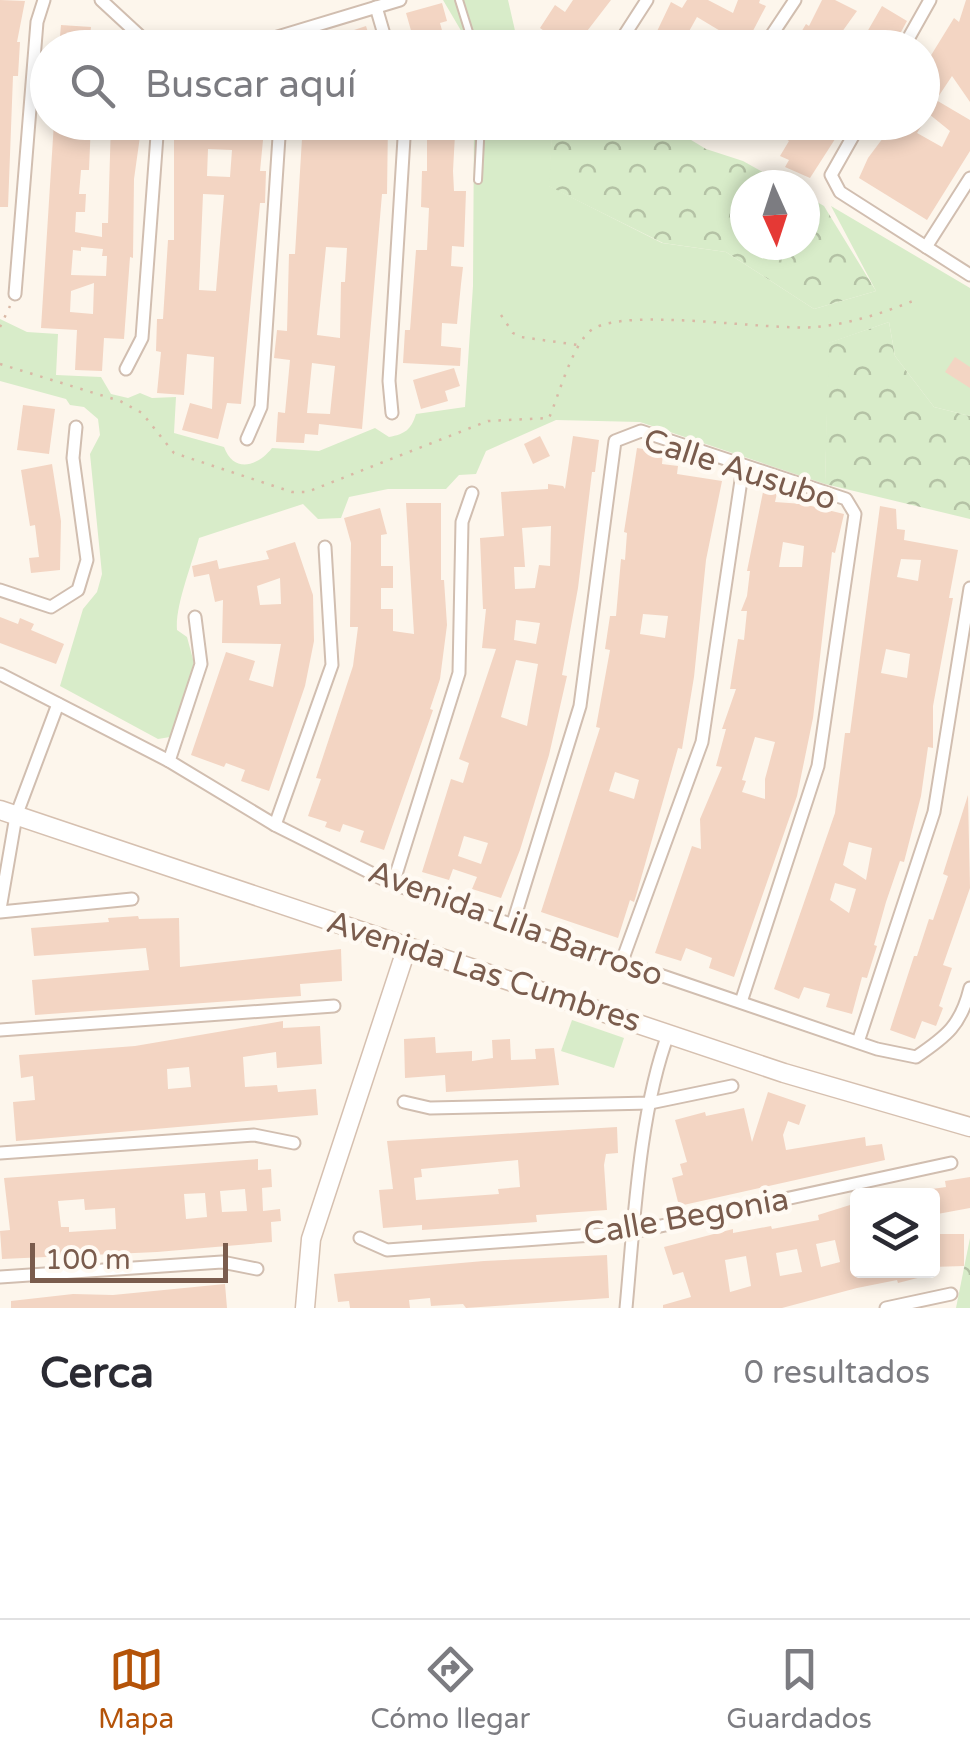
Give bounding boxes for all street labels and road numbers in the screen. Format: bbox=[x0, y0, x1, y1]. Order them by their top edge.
street label: Calle Ausubo bbox=[639, 421, 841, 519]
street label: Avenida Lila Barroso bbox=[363, 853, 668, 995]
street label: Avenida Las Cumbres bbox=[322, 903, 645, 1041]
street label: Calle Begonia bbox=[581, 1180, 792, 1254]

